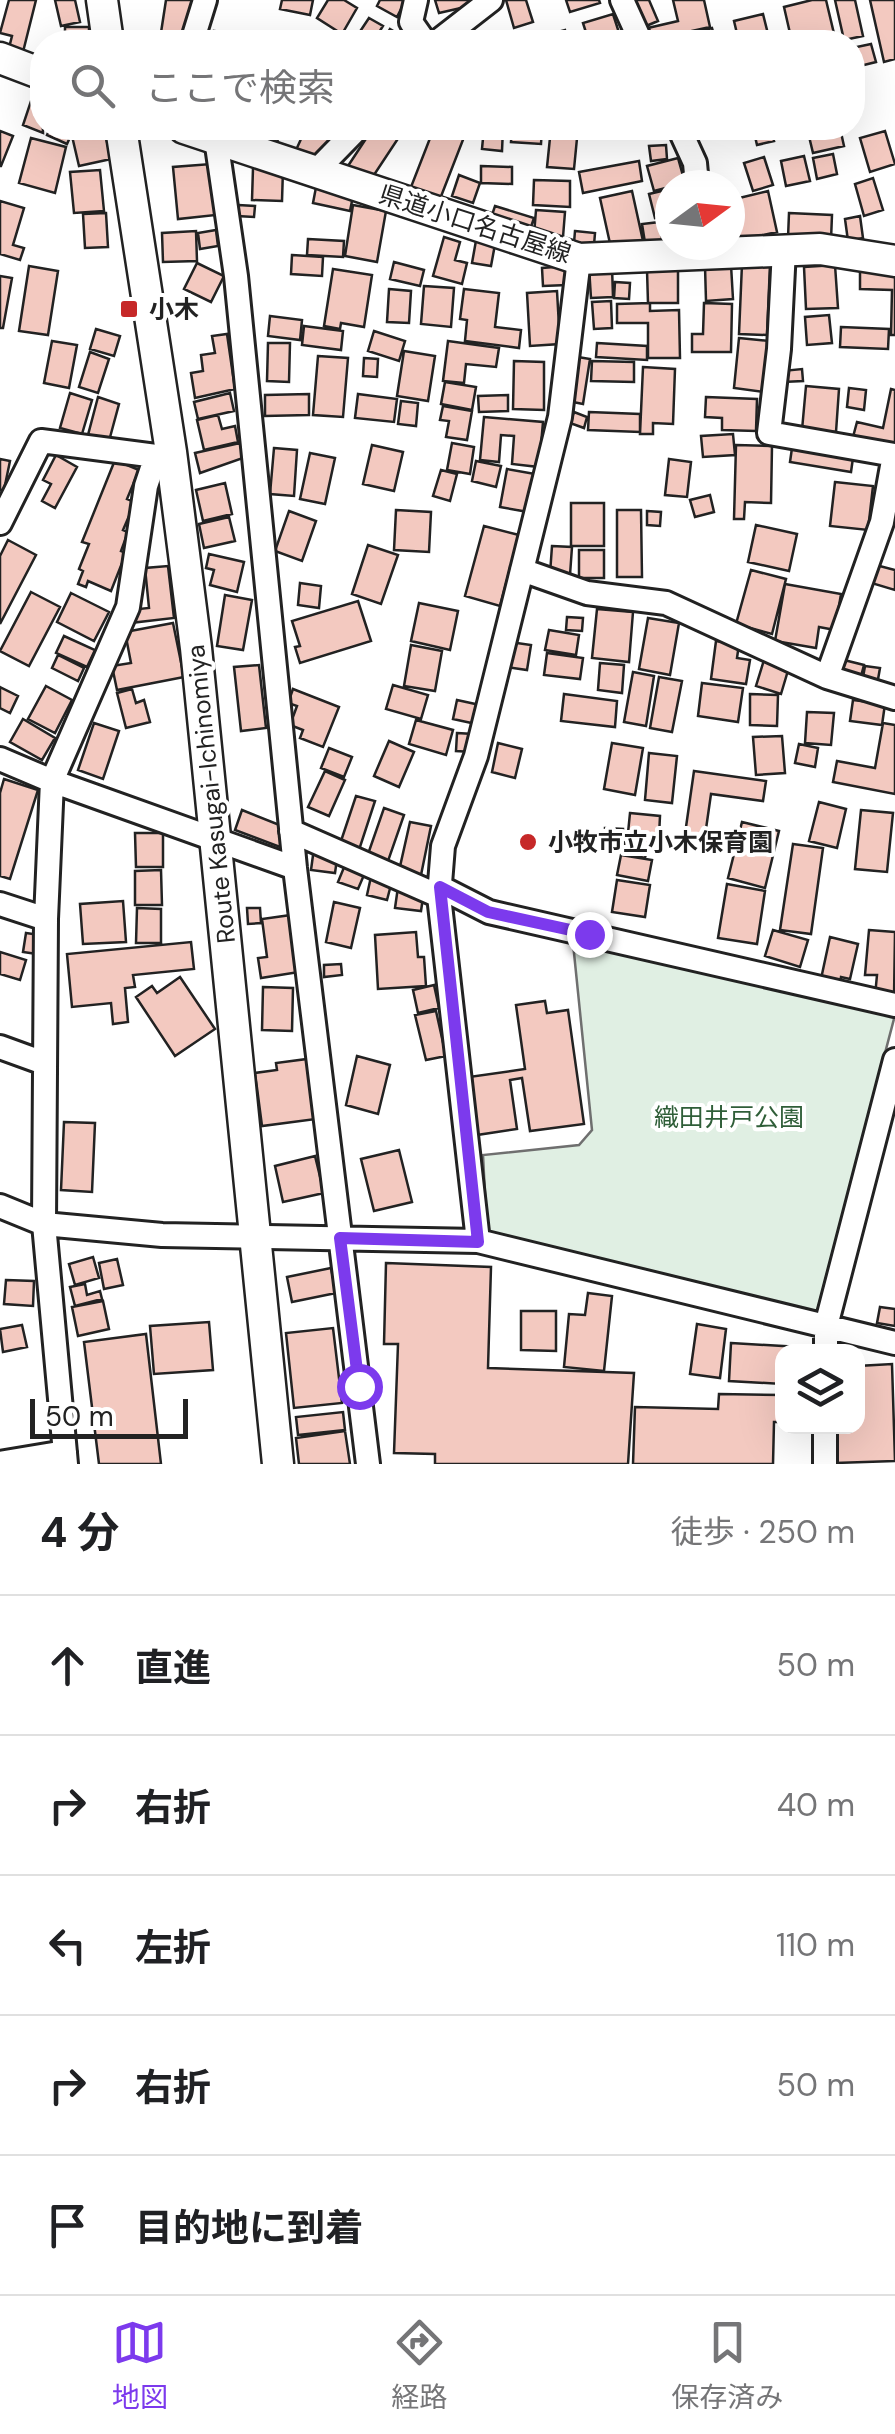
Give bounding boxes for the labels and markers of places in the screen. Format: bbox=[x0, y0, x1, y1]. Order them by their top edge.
place label: 小木 bbox=[149, 293, 199, 326]
marker: 小木 bbox=[118, 298, 140, 320]
place label: 小牧市立小木保育園 bbox=[548, 826, 773, 859]
marker: 小牧市立小木保育園 bbox=[517, 831, 539, 853]

